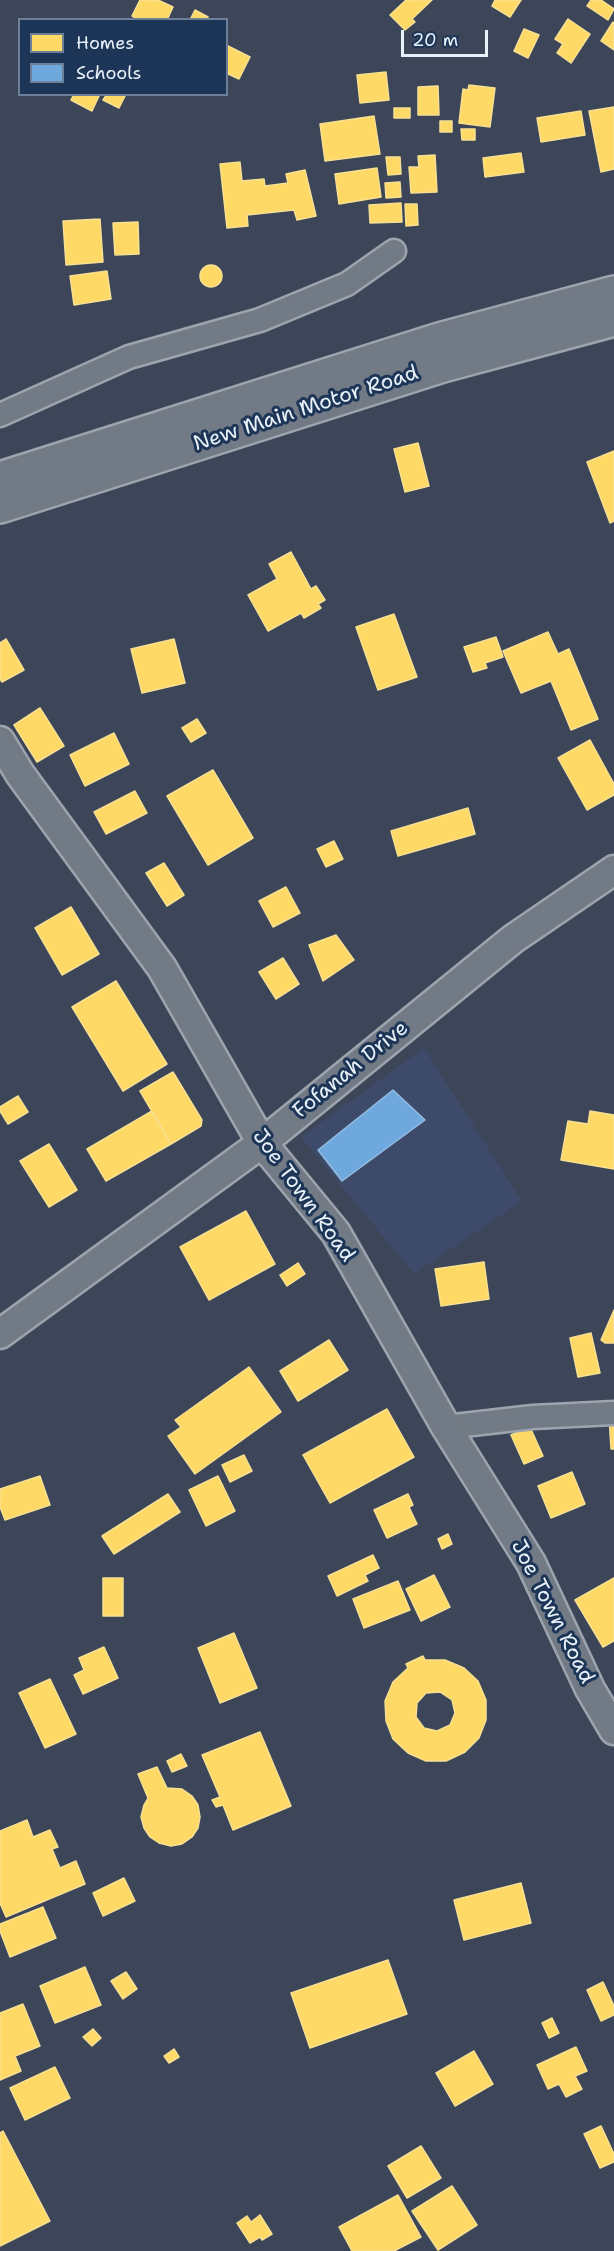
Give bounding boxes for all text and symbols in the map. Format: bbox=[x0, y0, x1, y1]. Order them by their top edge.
legend bbox=[18, 18, 228, 96]
scale bar bbox=[404, 18, 491, 56]
text: 20 m bbox=[412, 28, 458, 52]
text: Homes bbox=[76, 31, 134, 55]
text: Schools bbox=[76, 61, 142, 85]
street label: New Main Motor Road bbox=[190, 361, 422, 457]
street label: Fofanah Drive bbox=[288, 1016, 414, 1124]
street label: Joe Town Road bbox=[246, 1125, 360, 1267]
street label: Joe Town Road bbox=[505, 1536, 599, 1688]

